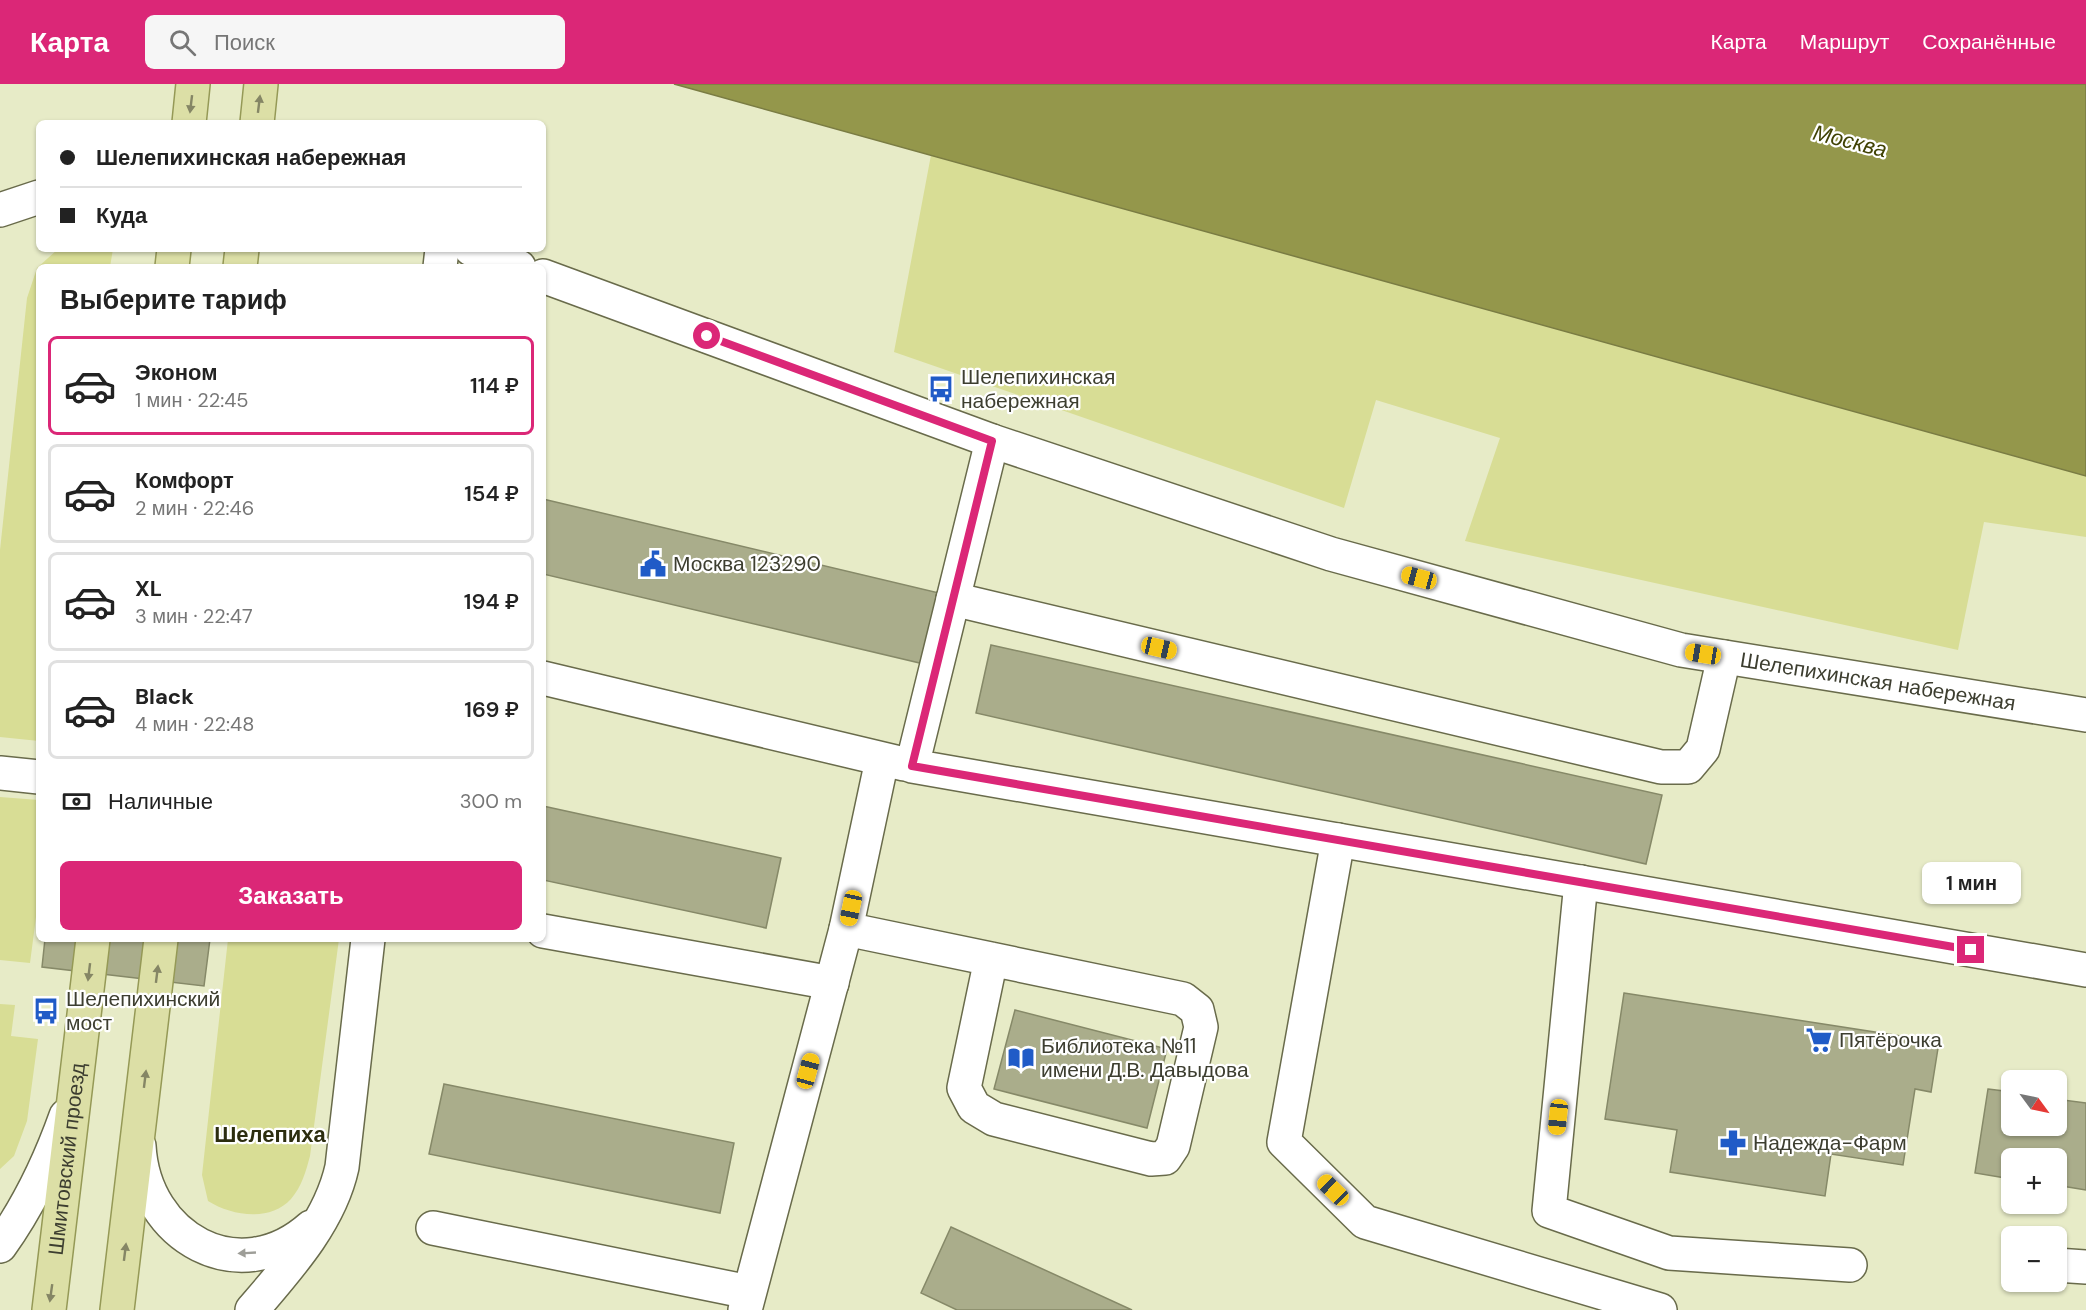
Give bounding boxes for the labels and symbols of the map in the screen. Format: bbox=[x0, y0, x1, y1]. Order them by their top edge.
one-way arrow bbox=[186, 94, 196, 113]
one-way arrow bbox=[254, 94, 264, 113]
water label: Москва bbox=[1810, 118, 1890, 164]
route start bbox=[693, 322, 720, 349]
place label: Шелепихинская набережная bbox=[961, 363, 1115, 415]
bus stop icon: Шелепихинская набережная bbox=[926, 374, 956, 404]
public building icon: Москва 123290 bbox=[638, 549, 668, 579]
place label: Москва 123290 bbox=[673, 550, 821, 578]
car bbox=[1399, 565, 1439, 591]
car bbox=[1139, 635, 1179, 661]
car bbox=[1684, 642, 1722, 666]
street label: Шелепихинская набережная bbox=[1738, 646, 2018, 717]
callout: 1 мин bbox=[1922, 863, 2020, 905]
car bbox=[838, 889, 864, 927]
route end bbox=[1957, 936, 1984, 963]
one-way arrow bbox=[85, 962, 94, 981]
one-way arrow bbox=[152, 964, 162, 983]
place label: Шелепихинский мост bbox=[66, 985, 220, 1037]
bus stop icon: Шелепихинский мост bbox=[31, 996, 61, 1026]
supermarket icon: Пятёрочка bbox=[1804, 1025, 1834, 1055]
place label: Пятёрочка bbox=[1839, 1026, 1942, 1054]
place label: Библиотека №11 имени Д.В. Давыдова bbox=[1041, 1032, 1249, 1084]
library icon: Библиотека №11 имени Д.В. Давыдова bbox=[1006, 1043, 1036, 1073]
car bbox=[795, 1051, 821, 1091]
street label: Шмитовский проезд bbox=[42, 1061, 92, 1257]
one-way arrow bbox=[140, 1069, 150, 1088]
north arrow bbox=[2001, 1070, 2067, 1136]
car bbox=[1547, 1098, 1569, 1136]
district label: Шелепиха bbox=[214, 1120, 327, 1149]
pharmacy icon: Надежда-Фарм bbox=[1718, 1128, 1748, 1158]
place label: Надежда-Фарм bbox=[1753, 1129, 1907, 1157]
car bbox=[1314, 1171, 1352, 1209]
one-way arrow bbox=[120, 1242, 129, 1261]
one-way arrow bbox=[237, 1249, 256, 1258]
one-way arrow bbox=[47, 1284, 56, 1303]

